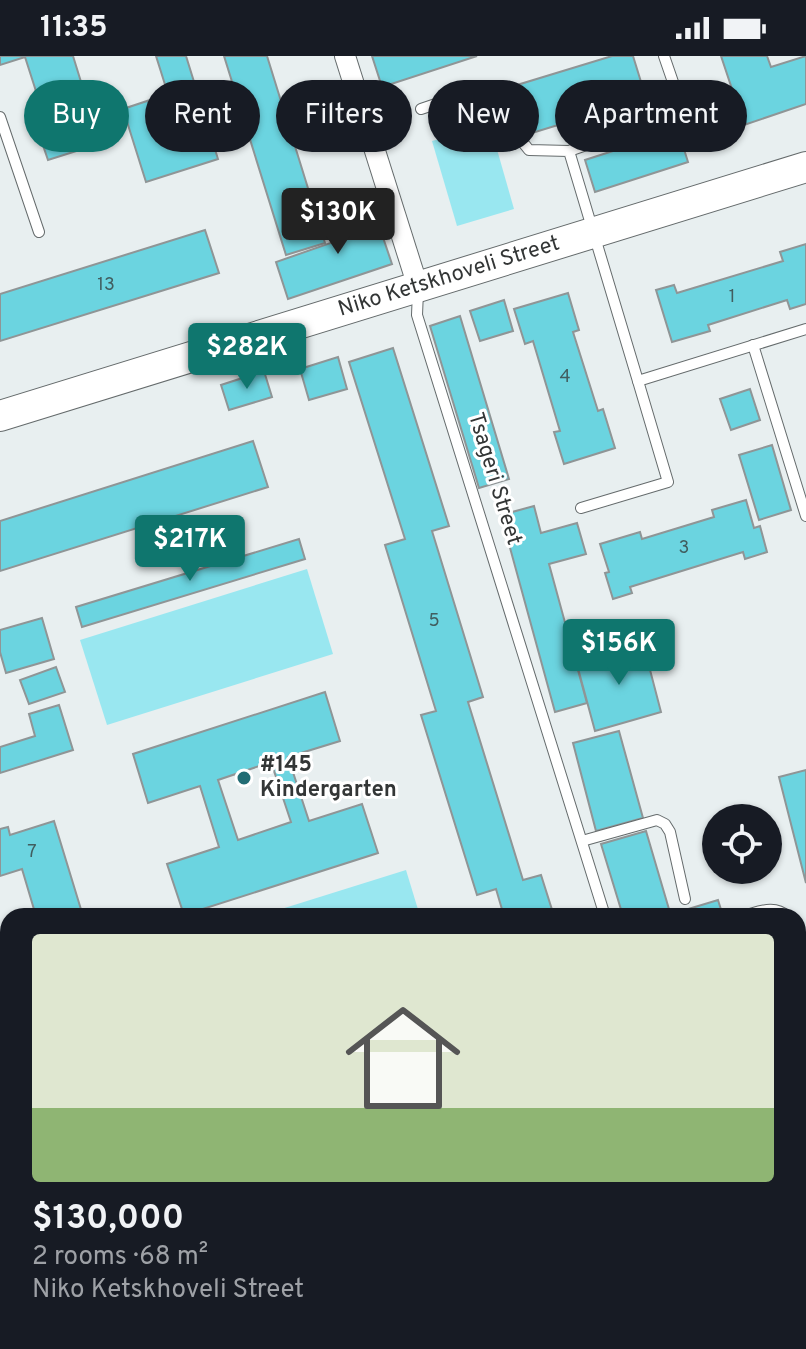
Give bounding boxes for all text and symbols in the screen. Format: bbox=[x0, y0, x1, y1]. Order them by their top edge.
text: 11:35 bbox=[40, 10, 108, 47]
chip: Buy bbox=[24, 80, 129, 152]
chip: Rent bbox=[145, 80, 260, 152]
chip: Filters bbox=[276, 80, 412, 152]
chip: New bbox=[428, 80, 539, 152]
chip: Apartment bbox=[555, 80, 747, 152]
pin: $130K bbox=[282, 188, 394, 256]
text: $130K bbox=[300, 197, 376, 230]
street label: Niko Ketskhoveli Street bbox=[335, 230, 563, 324]
house number: 13 bbox=[97, 274, 115, 297]
house number: 1 bbox=[729, 286, 735, 309]
pin: $282K bbox=[191, 323, 303, 391]
text: $282K bbox=[206, 332, 288, 365]
house number: 4 bbox=[559, 366, 571, 389]
street label: Tsageri Street bbox=[461, 409, 527, 549]
pin: $217K bbox=[134, 515, 246, 583]
text: $217K bbox=[153, 524, 227, 557]
house number: 3 bbox=[679, 537, 689, 560]
house number: 5 bbox=[428, 610, 440, 633]
pin: $156K bbox=[563, 619, 675, 687]
text: $156K bbox=[581, 628, 657, 661]
place label: #145 Kindergarten bbox=[260, 752, 397, 804]
marker: #145 Kindergarten bbox=[235, 769, 253, 787]
map controls bbox=[702, 804, 782, 884]
button: locate bbox=[702, 804, 782, 884]
house number: 7 bbox=[27, 841, 37, 864]
icon: home bbox=[331, 986, 475, 1130]
text: $130,000 bbox=[32, 1198, 184, 1241]
text: 2 rooms · 68 m² bbox=[32, 1241, 208, 1274]
text: Niko Ketskhoveli Street bbox=[32, 1274, 304, 1307]

